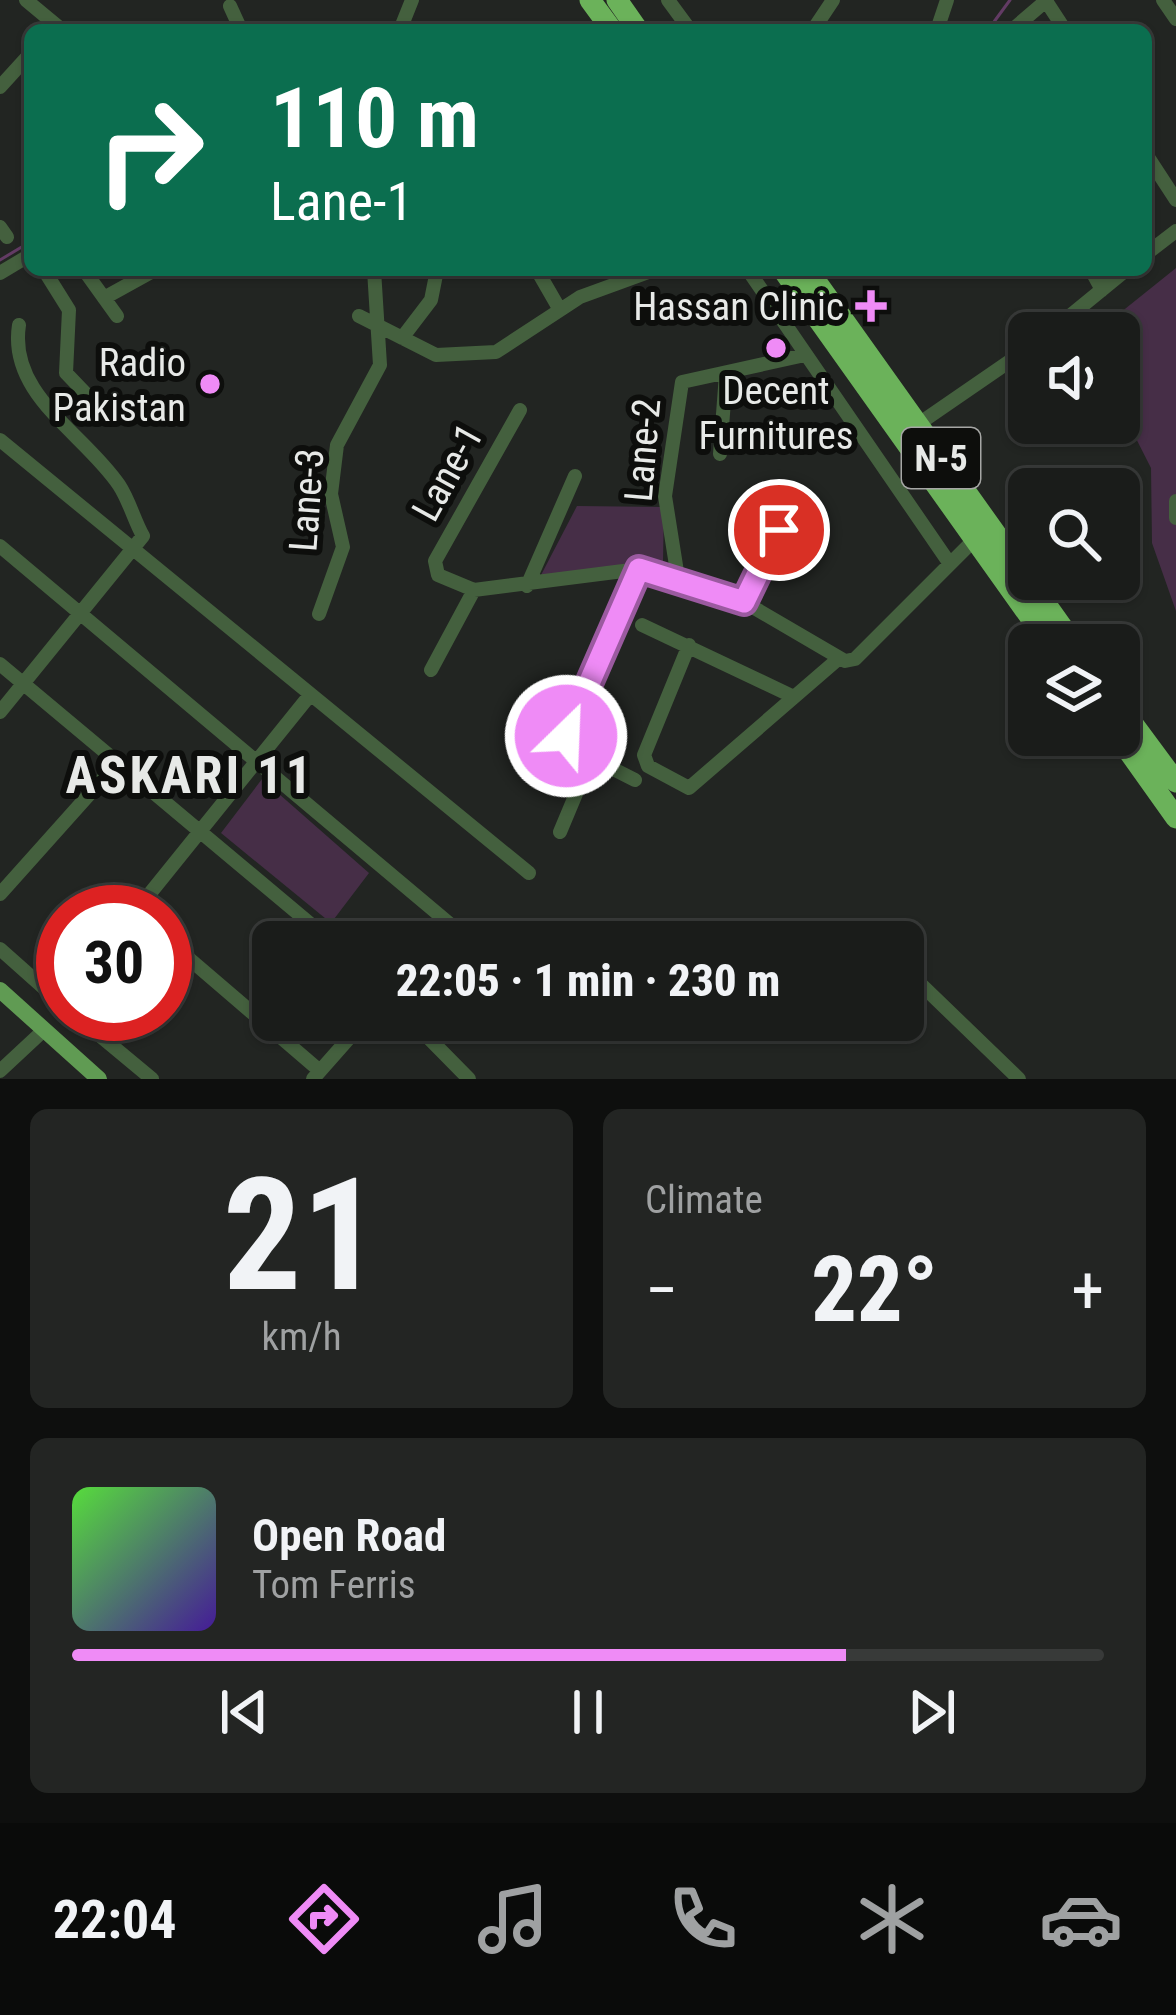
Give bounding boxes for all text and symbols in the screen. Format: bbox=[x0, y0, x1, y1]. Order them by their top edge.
text: 110 m bbox=[270, 69, 479, 168]
icon: right bbox=[72, 72, 228, 228]
text: Lane-1 bbox=[270, 170, 413, 233]
place label: Hassan Clinic bbox=[633, 284, 844, 330]
marker: Hassan Clinic bbox=[855, 290, 887, 322]
map controls bbox=[1008, 312, 1140, 756]
button: sound bbox=[1008, 312, 1140, 444]
marker: Decent Furnitures bbox=[763, 335, 789, 361]
place label: Radio Pakistan bbox=[52, 340, 186, 431]
place label: Decent Furnitures bbox=[699, 368, 853, 459]
marker: Radio Pakistan bbox=[197, 371, 223, 397]
street label: Lane-2 bbox=[616, 397, 670, 504]
street label: Lane-1 bbox=[403, 416, 493, 529]
road number: N-5 bbox=[902, 428, 980, 488]
street label: Lane-3 bbox=[280, 447, 334, 553]
button: search bbox=[1008, 468, 1140, 600]
pin bbox=[728, 479, 830, 581]
icon: arrive bbox=[746, 497, 812, 563]
button: layers bbox=[1008, 624, 1140, 756]
position arrow bbox=[503, 673, 629, 799]
district label: ASKARI 11 bbox=[66, 746, 314, 805]
speed limit sign: 30 bbox=[36, 885, 192, 1041]
text: 22:05 · 1 min · 230 m bbox=[396, 954, 780, 1007]
text: 21 bbox=[223, 1144, 380, 1327]
text: Climate bbox=[645, 1177, 763, 1223]
text: 22° bbox=[811, 1238, 938, 1343]
text: − bbox=[645, 1252, 678, 1329]
text: + bbox=[1071, 1252, 1104, 1329]
text: km/h bbox=[261, 1314, 342, 1360]
text: Open Road bbox=[252, 1509, 446, 1562]
text: Tom Ferris bbox=[252, 1562, 415, 1608]
icon: previous bbox=[211, 1679, 277, 1745]
icon: pause bbox=[555, 1679, 621, 1745]
icon: next bbox=[899, 1679, 965, 1745]
icon: directions bbox=[282, 1877, 366, 1961]
icon: music bbox=[471, 1877, 555, 1961]
icon: phone bbox=[661, 1877, 745, 1961]
icon: climate bbox=[850, 1877, 934, 1961]
icon: car bbox=[1039, 1877, 1123, 1961]
text: 22:04 bbox=[53, 1888, 177, 1951]

